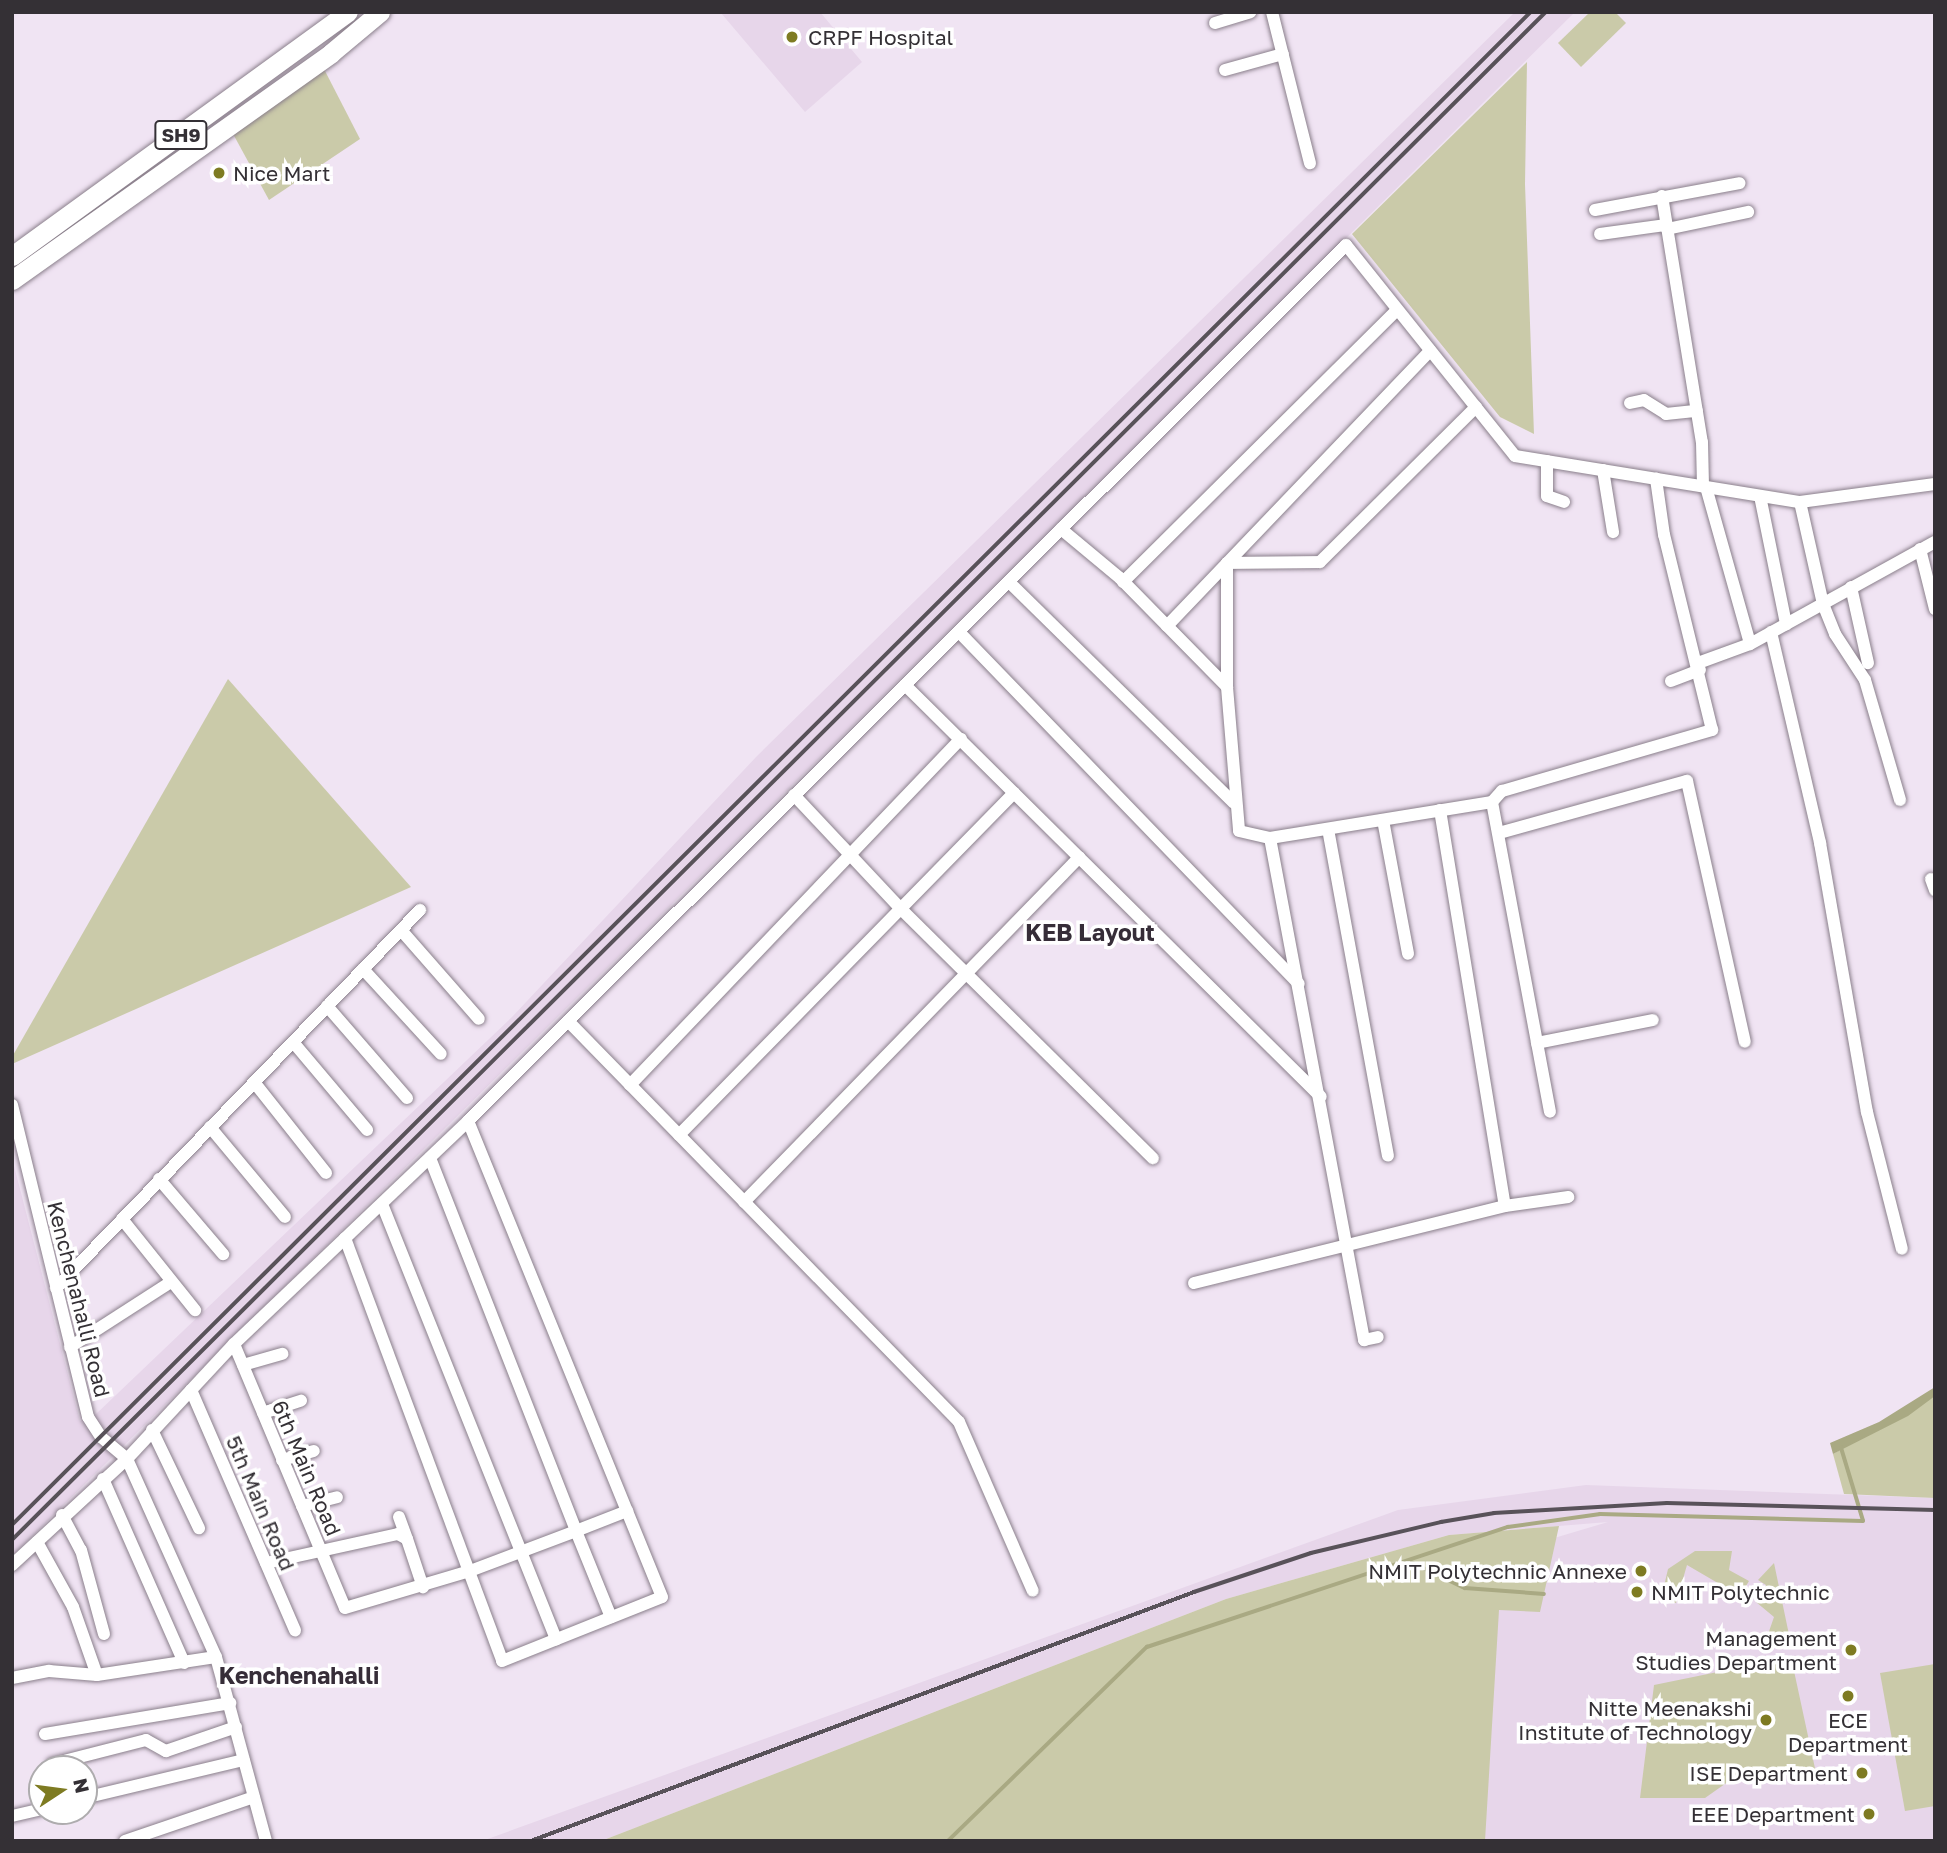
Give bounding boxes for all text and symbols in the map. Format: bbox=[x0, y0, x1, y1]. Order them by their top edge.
place label: CRPF Hospital bbox=[808, 24, 953, 50]
marker: CRPF Hospital bbox=[782, 27, 802, 47]
road number: SH9 bbox=[153, 119, 209, 150]
place label: Nice Mart bbox=[233, 160, 330, 186]
marker: Nice Mart bbox=[211, 165, 227, 181]
district label: KEB Layout bbox=[1025, 918, 1155, 946]
street label: Kenchenahalli Road bbox=[42, 1198, 116, 1400]
street label: 6th Main Road bbox=[267, 1397, 347, 1539]
street label: 5th Main Road bbox=[221, 1432, 301, 1574]
place label: NMIT Polytechnic Annexe bbox=[1368, 1558, 1627, 1584]
marker: NMIT Polytechnic Annexe bbox=[1633, 1563, 1649, 1579]
place label: NMIT Polytechnic bbox=[1651, 1579, 1830, 1605]
marker: NMIT Polytechnic bbox=[1629, 1584, 1645, 1600]
place label: Management Studies Department bbox=[1635, 1625, 1837, 1675]
marker: Management Studies Department bbox=[1843, 1642, 1859, 1658]
district label: Kenchenahalli bbox=[219, 1661, 379, 1689]
marker: ECE Department bbox=[1840, 1688, 1856, 1704]
place label: Nitte Meenakshi Institute of Technology bbox=[1518, 1695, 1752, 1745]
place label: ECE Department bbox=[1788, 1707, 1908, 1757]
marker: Nitte Meenakshi Institute of Technology bbox=[1758, 1712, 1774, 1728]
north arrow bbox=[28, 1755, 98, 1825]
place label: ISE Department bbox=[1689, 1760, 1848, 1786]
marker: ISE Department bbox=[1854, 1765, 1870, 1781]
text: N bbox=[69, 1776, 95, 1795]
place label: EEE Department bbox=[1691, 1801, 1855, 1827]
marker: EEE Department bbox=[1861, 1806, 1877, 1822]

